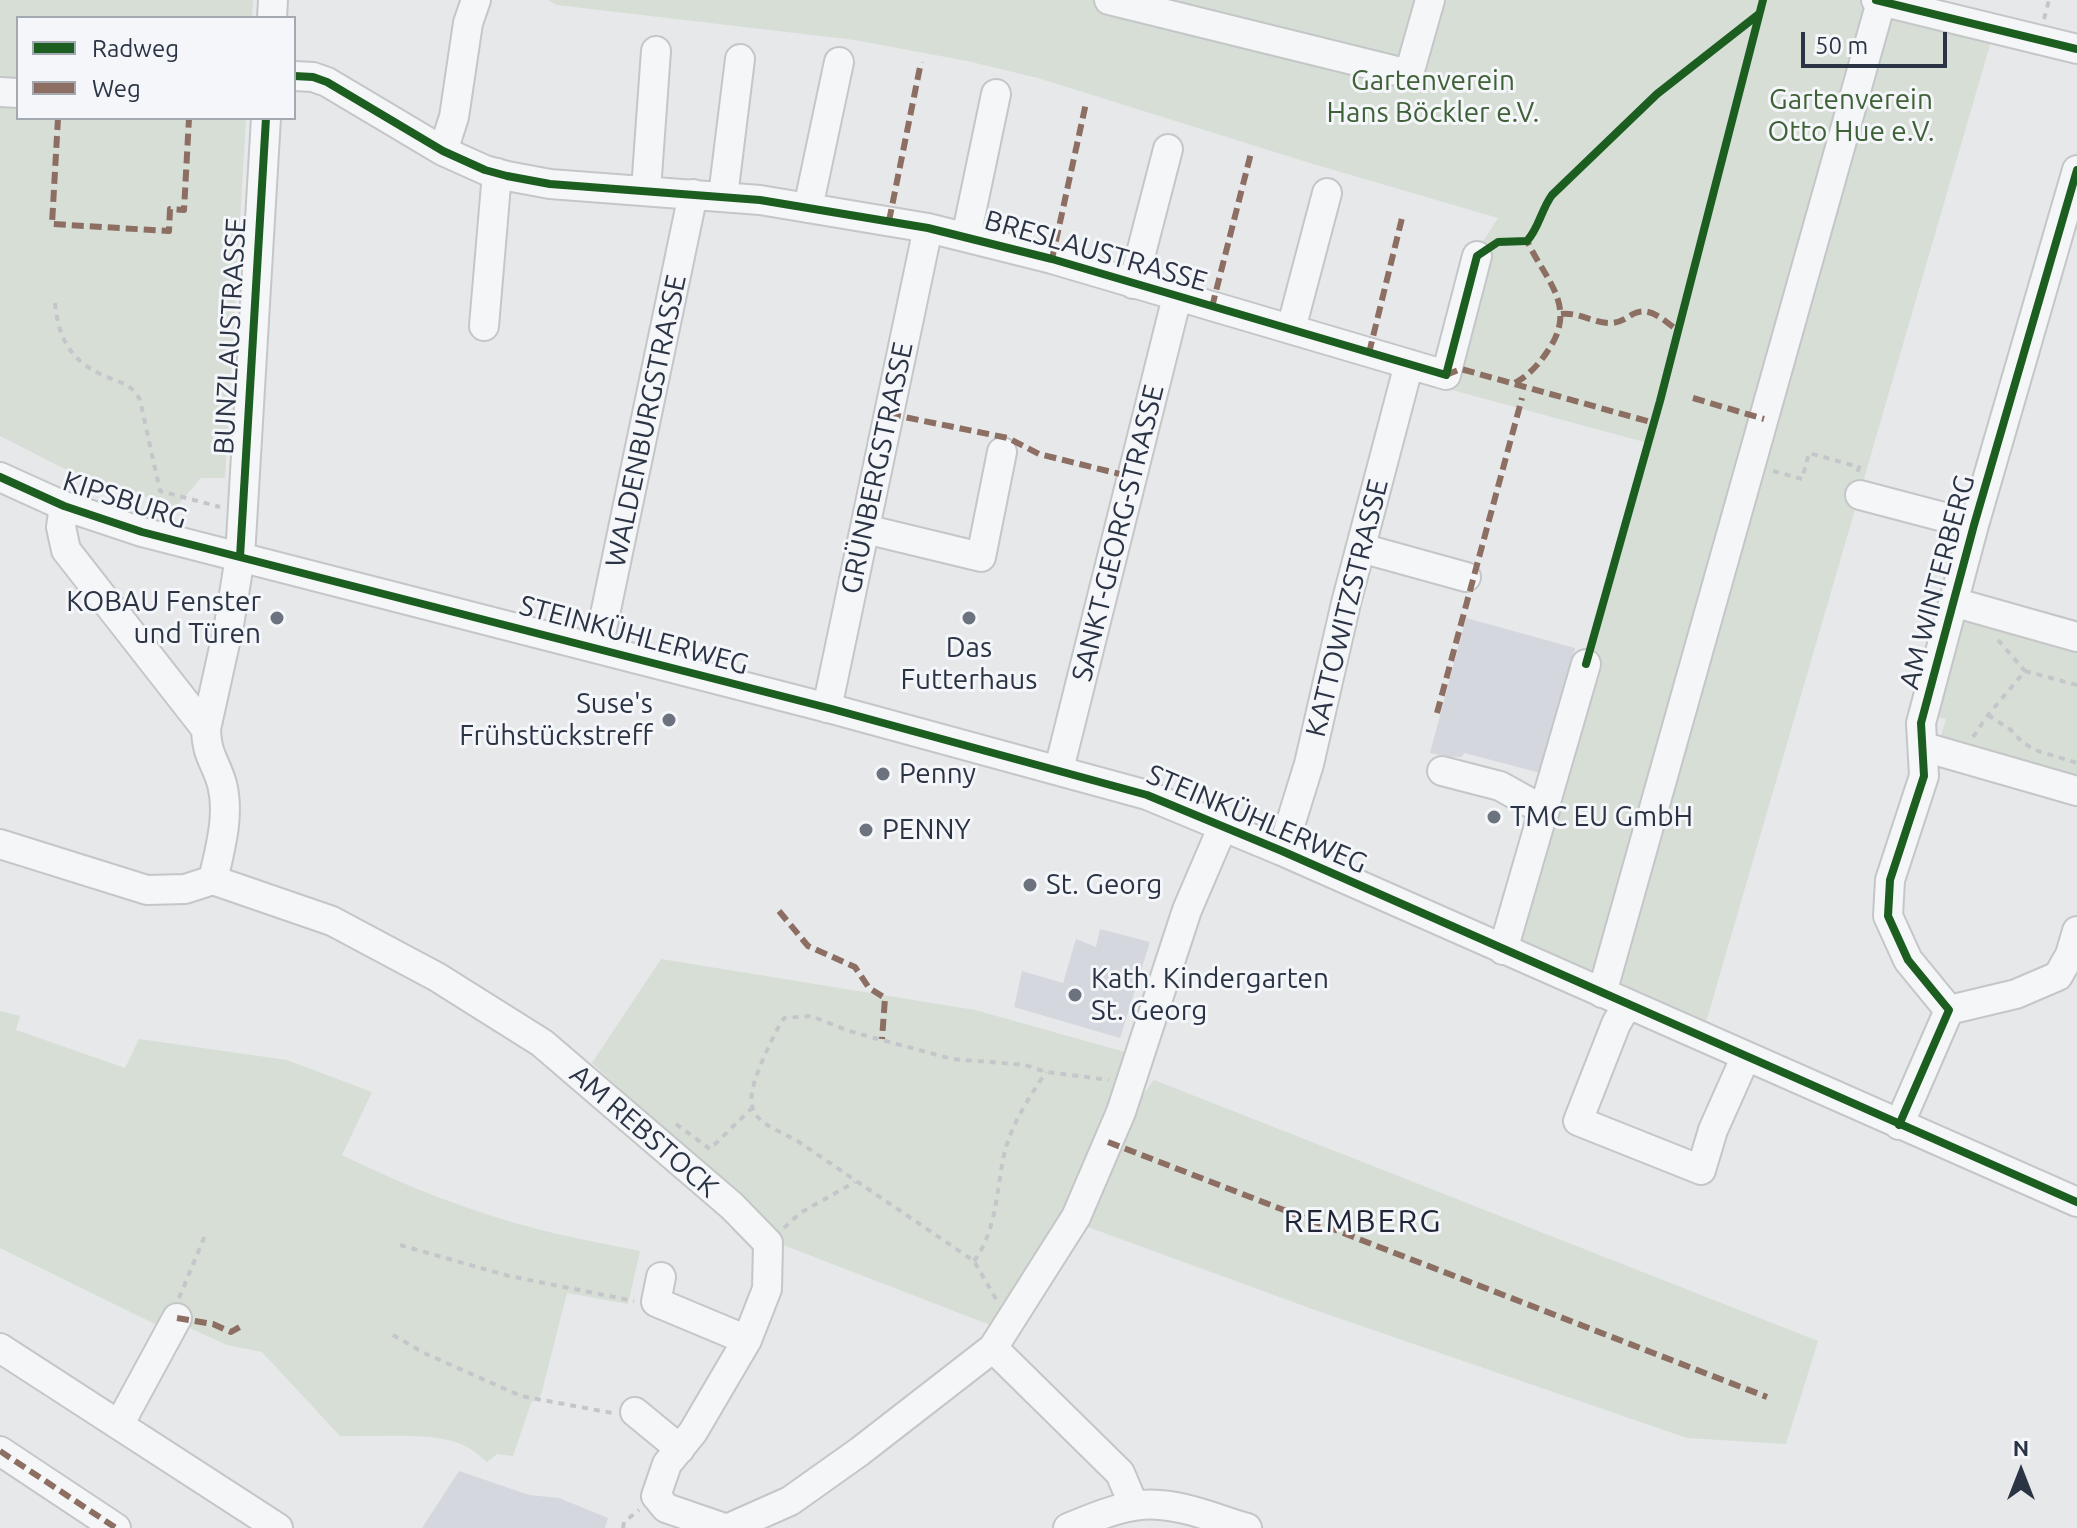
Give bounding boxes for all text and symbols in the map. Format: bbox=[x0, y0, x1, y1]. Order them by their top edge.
legend bbox=[16, 16, 296, 120]
scale bar bbox=[1805, 16, 1951, 66]
text: 50 m bbox=[1815, 32, 1868, 59]
text: Radweg bbox=[92, 35, 179, 62]
park label: Gartenverein Hans Böckler e.V. bbox=[1327, 64, 1539, 130]
text: Weg bbox=[92, 75, 141, 102]
park label: Gartenverein Otto Hue e.V. bbox=[1767, 83, 1935, 149]
street label: BRESLAUSTRASSE bbox=[981, 203, 1211, 299]
street label: BUNZLAUSTRASSE bbox=[207, 217, 253, 455]
street label: WALDENBURGSTRASSE bbox=[599, 272, 693, 570]
street label: GRÜNBERGSTRASSE bbox=[834, 339, 920, 597]
street label: SANKT-GEORG-STRASSE bbox=[1065, 381, 1171, 685]
street label: KIPSBURG bbox=[59, 464, 191, 536]
street label: AM WINTERBERG bbox=[1892, 471, 1982, 693]
street label: KATTOWITZSTRASSE bbox=[1299, 476, 1395, 740]
place label: KOBAU Fenster und Türen bbox=[66, 585, 261, 651]
street label: STEINKÜHLERWEG bbox=[516, 588, 752, 682]
marker: KOBAU Fenster und Türen bbox=[268, 609, 286, 627]
marker: Das Futterhaus bbox=[960, 609, 978, 627]
place label: Das Futterhaus bbox=[901, 631, 1037, 697]
place label: Suse's Frühstückstreff bbox=[459, 687, 653, 753]
marker: Suse's Frühstückstreff bbox=[660, 711, 678, 729]
place label: Penny bbox=[899, 757, 976, 791]
street label: STEINKÜHLERWEG bbox=[1142, 757, 1372, 881]
marker: Penny bbox=[874, 765, 892, 783]
place label: TMC EU GmbH bbox=[1510, 800, 1693, 834]
marker: TMC EU GmbH bbox=[1485, 808, 1503, 826]
place label: PENNY bbox=[882, 813, 971, 847]
marker: PENNY bbox=[857, 821, 875, 839]
place label: St. Georg bbox=[1046, 868, 1162, 902]
marker: St. Georg bbox=[1021, 876, 1039, 894]
place label: Kath. Kindergarten St. Georg bbox=[1091, 962, 1329, 1028]
marker: Kath. Kindergarten St. Georg bbox=[1066, 986, 1084, 1004]
street label: AM REBSTOCK bbox=[563, 1057, 725, 1205]
district label: REMBERG bbox=[1284, 1202, 1442, 1240]
north arrow bbox=[1981, 1432, 2061, 1512]
text: N bbox=[2013, 1435, 2029, 1460]

